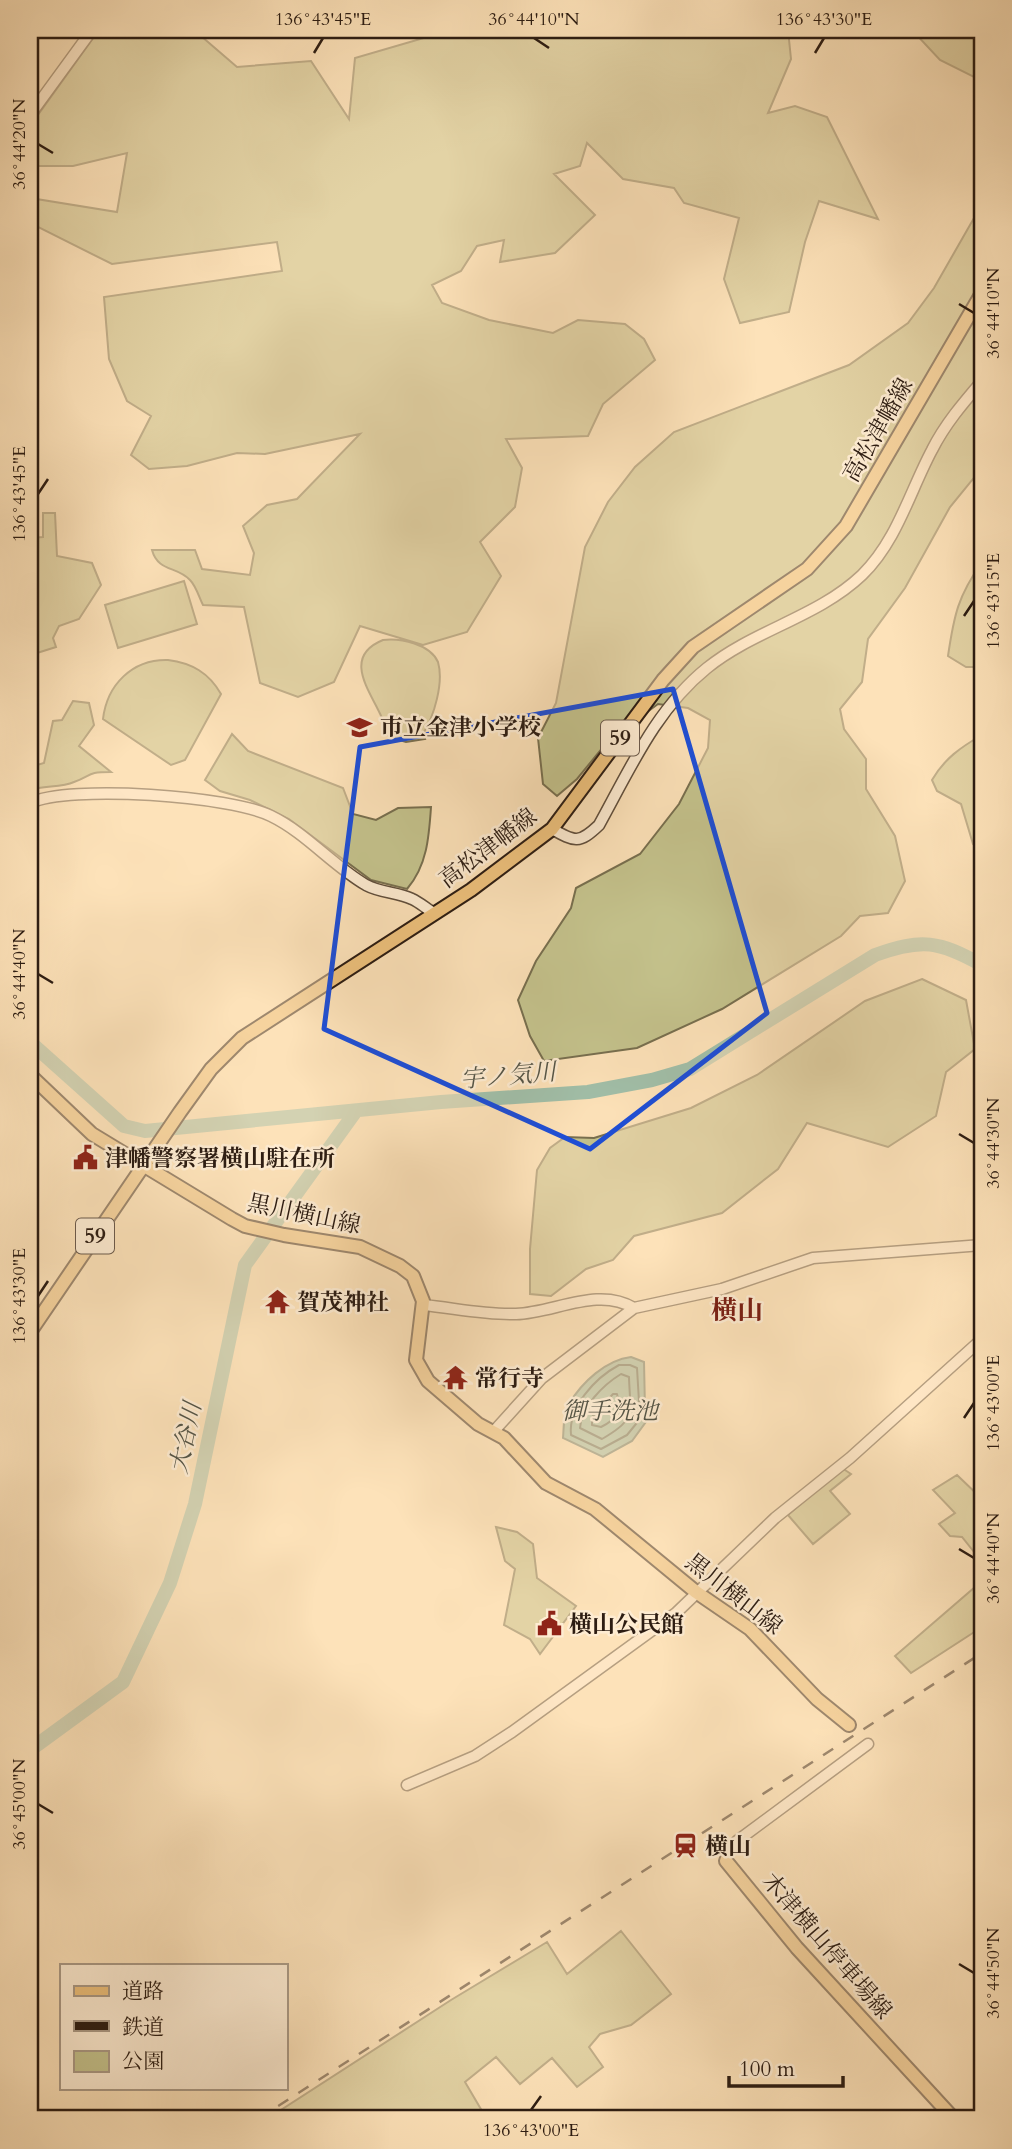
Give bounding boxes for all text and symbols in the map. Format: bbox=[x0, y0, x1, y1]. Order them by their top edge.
text: 136°43'45"E bbox=[275, 7, 371, 32]
text: 36°44'10"N bbox=[488, 7, 580, 32]
text: 136°43'30"E bbox=[776, 7, 872, 32]
text: 36°44'20"N bbox=[7, 98, 32, 190]
text: 36°44'10"N bbox=[981, 267, 1006, 359]
street label: 高松津幡線 bbox=[836, 372, 920, 488]
text: 136°43'45"E bbox=[7, 446, 32, 542]
text: 136°43'15"E bbox=[981, 553, 1006, 649]
place label: 市立金津小学校 bbox=[380, 712, 541, 743]
school or university icon: 市立金津小学校 bbox=[346, 713, 374, 741]
road number: 59 bbox=[601, 720, 639, 756]
street label: 高松津幡線 bbox=[433, 801, 543, 895]
text: 36°44'40"N bbox=[7, 928, 32, 1020]
water label: 宇ノ気川 bbox=[459, 1055, 560, 1097]
text: 36°44'30"N bbox=[981, 1097, 1006, 1189]
place label: 津幡警察署横山駐在所 bbox=[105, 1143, 335, 1174]
public building icon: 津幡警察署横山駐在所 bbox=[71, 1144, 99, 1172]
street label: 黒川横山線 bbox=[245, 1187, 363, 1241]
road number: 59 bbox=[76, 1218, 114, 1254]
text: 136°43'30"E bbox=[7, 1248, 32, 1344]
place label: 賀茂神社 bbox=[297, 1287, 389, 1318]
temple icon: 賀茂神社 bbox=[263, 1288, 291, 1316]
district label: 横山 bbox=[711, 1293, 763, 1328]
text: 136°43'00"E bbox=[981, 1355, 1006, 1451]
place label: 常行寺 bbox=[475, 1363, 544, 1394]
temple icon: 常行寺 bbox=[441, 1364, 469, 1392]
water label: 御手洗池 bbox=[562, 1395, 661, 1428]
water label: 大谷川 bbox=[162, 1396, 210, 1477]
text: 36°44'40"N bbox=[981, 1512, 1006, 1604]
street label: 黒川横山線 bbox=[679, 1546, 789, 1642]
place label: 横山公民館 bbox=[569, 1609, 684, 1640]
public building icon: 横山公民館 bbox=[535, 1610, 563, 1638]
text: 36°45'00"N bbox=[7, 1758, 32, 1850]
place label: 横山 bbox=[705, 1831, 751, 1862]
station icon: 横山 bbox=[671, 1832, 699, 1860]
street label: 木津横山停車場線 bbox=[755, 1866, 899, 2026]
text: 36°44'50"N bbox=[981, 1927, 1006, 2019]
legend bbox=[60, 1964, 287, 2090]
text: 道路 bbox=[122, 1977, 164, 2006]
text: 鉄道 bbox=[122, 2013, 164, 2042]
scale bar bbox=[729, 2044, 842, 2088]
text: 公園 bbox=[122, 2047, 164, 2076]
text: 100 m bbox=[739, 2055, 795, 2084]
text: 136°43'00"E bbox=[483, 2118, 579, 2143]

